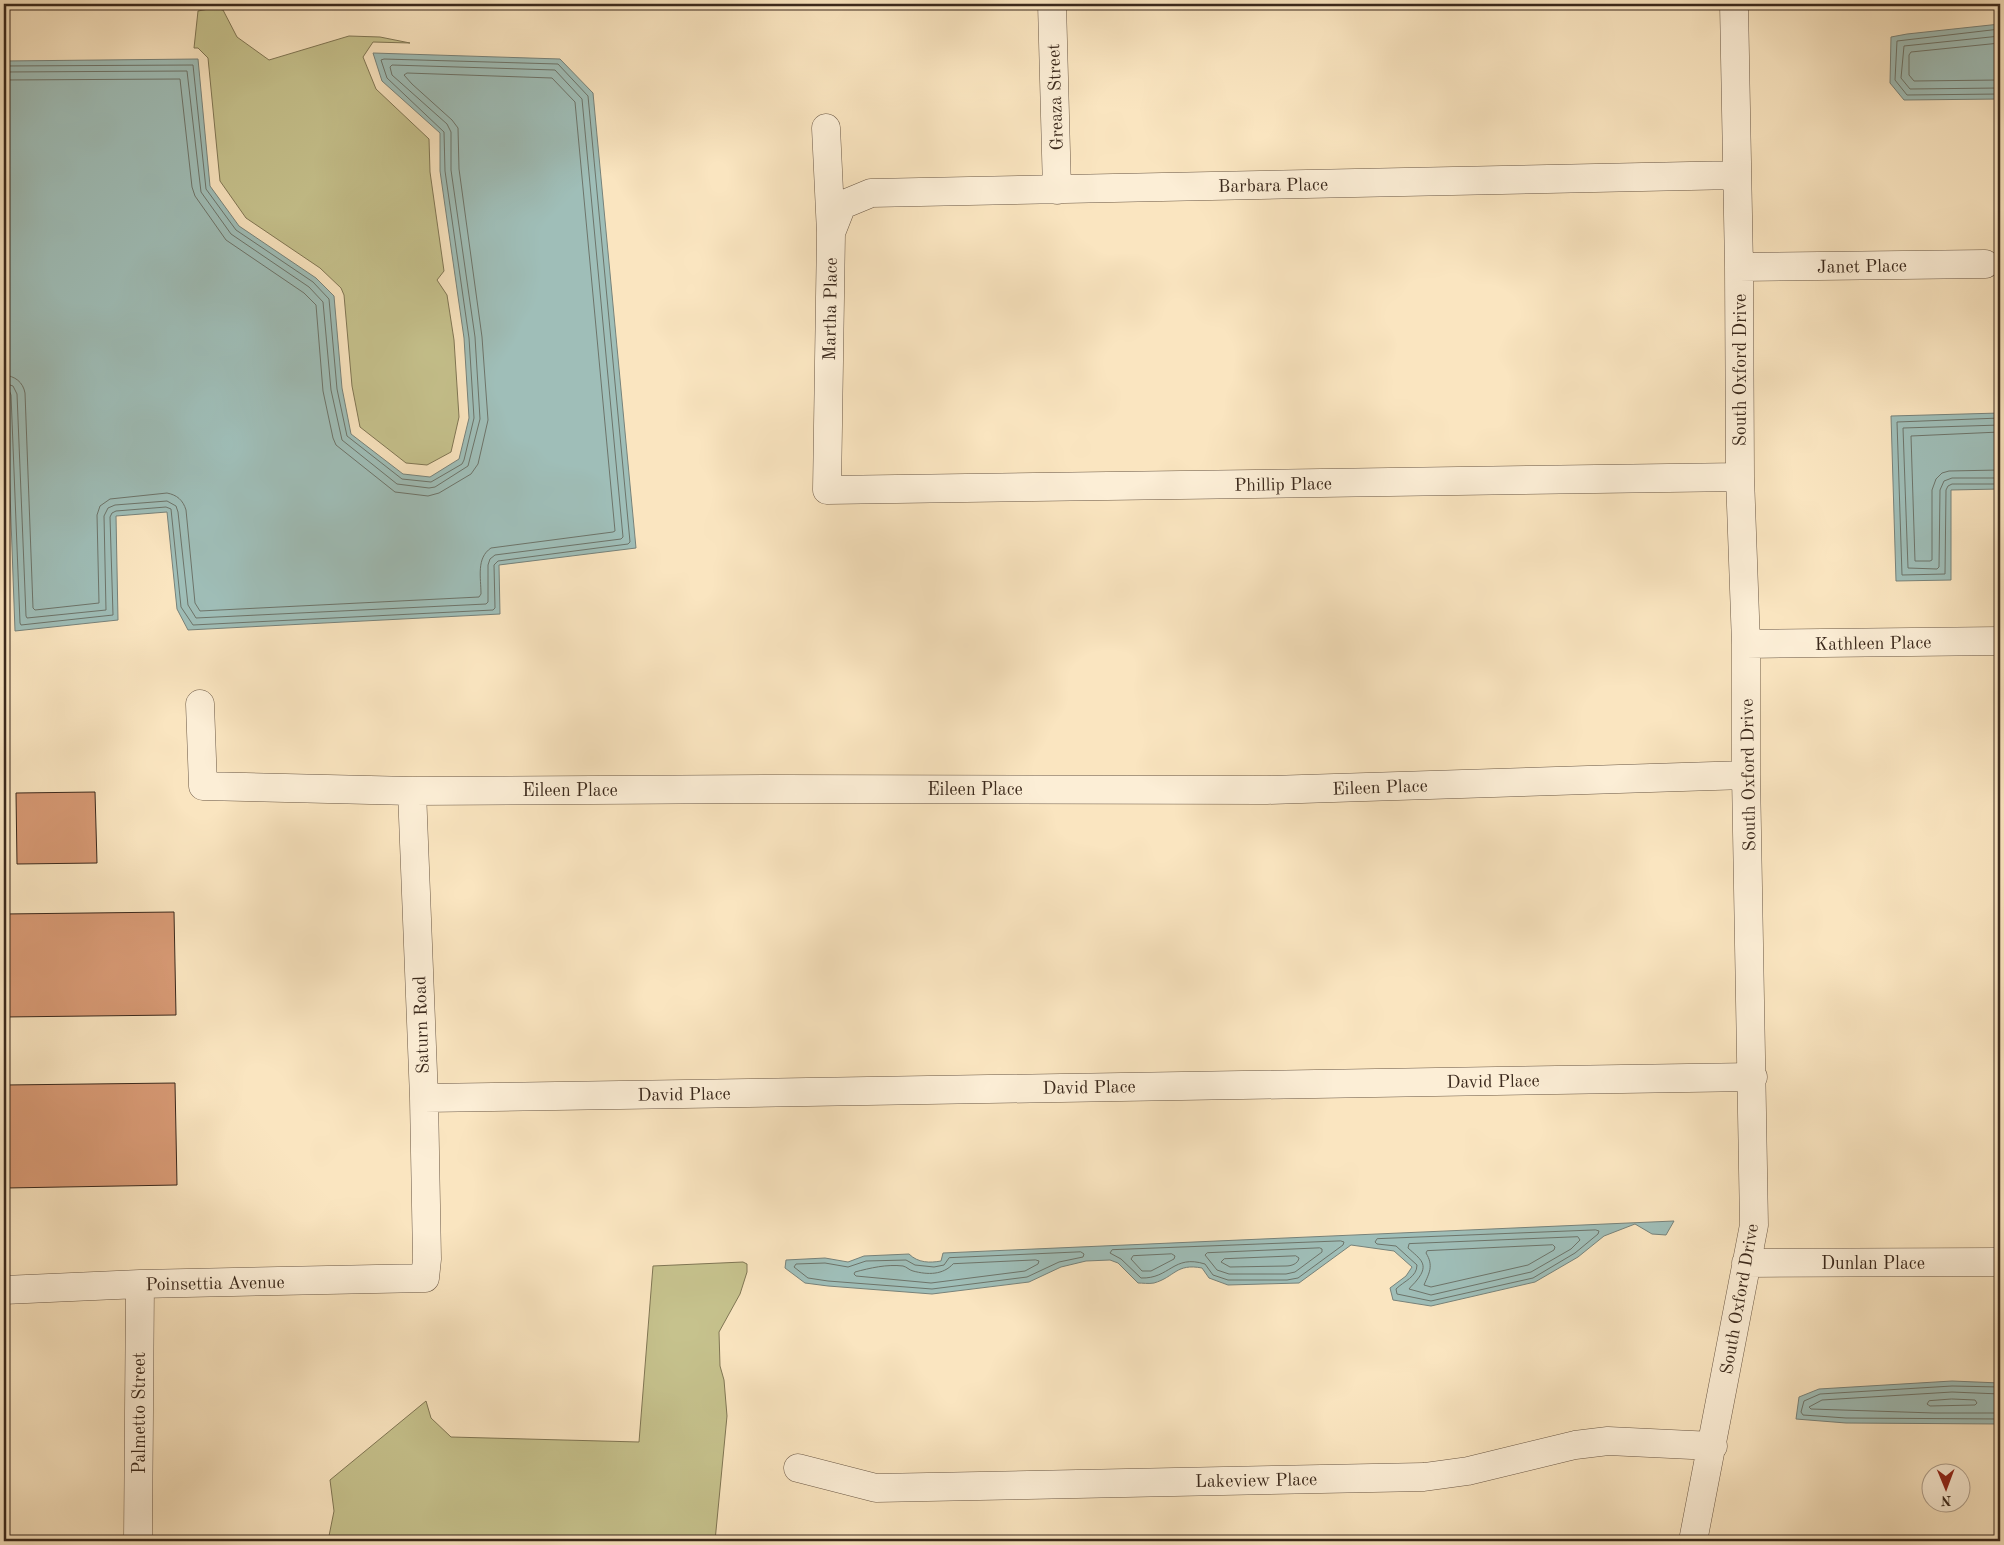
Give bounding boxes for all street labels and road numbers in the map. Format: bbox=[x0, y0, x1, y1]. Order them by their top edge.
street label: Greaza Street bbox=[1045, 43, 1067, 151]
street label: Barbara Place bbox=[1218, 176, 1328, 196]
street label: Martha Place bbox=[821, 257, 841, 361]
street label: Janet Place bbox=[1817, 257, 1907, 277]
street label: South Oxford Drive bbox=[1732, 294, 1750, 446]
street label: Phillip Place bbox=[1234, 475, 1332, 495]
street label: Kathleen Place bbox=[1814, 634, 1932, 654]
street label: South Oxford Drive bbox=[1739, 698, 1759, 851]
street label: Eileen Place bbox=[1332, 777, 1428, 799]
street label: Eileen Place bbox=[927, 781, 1023, 799]
street label: Eileen Place bbox=[522, 782, 618, 800]
street label: Saturn Road bbox=[411, 976, 433, 1074]
street label: David Place bbox=[1446, 1072, 1540, 1092]
street label: David Place bbox=[1042, 1078, 1136, 1098]
street label: David Place bbox=[637, 1085, 731, 1105]
street label: South Oxford Drive bbox=[1718, 1222, 1762, 1376]
street label: Dunlan Place bbox=[1821, 1255, 1925, 1273]
street label: Poinsettia Avenue bbox=[145, 1274, 285, 1294]
street label: Palmetto Street bbox=[131, 1352, 149, 1474]
street label: Lakeview Place bbox=[1195, 1471, 1317, 1491]

